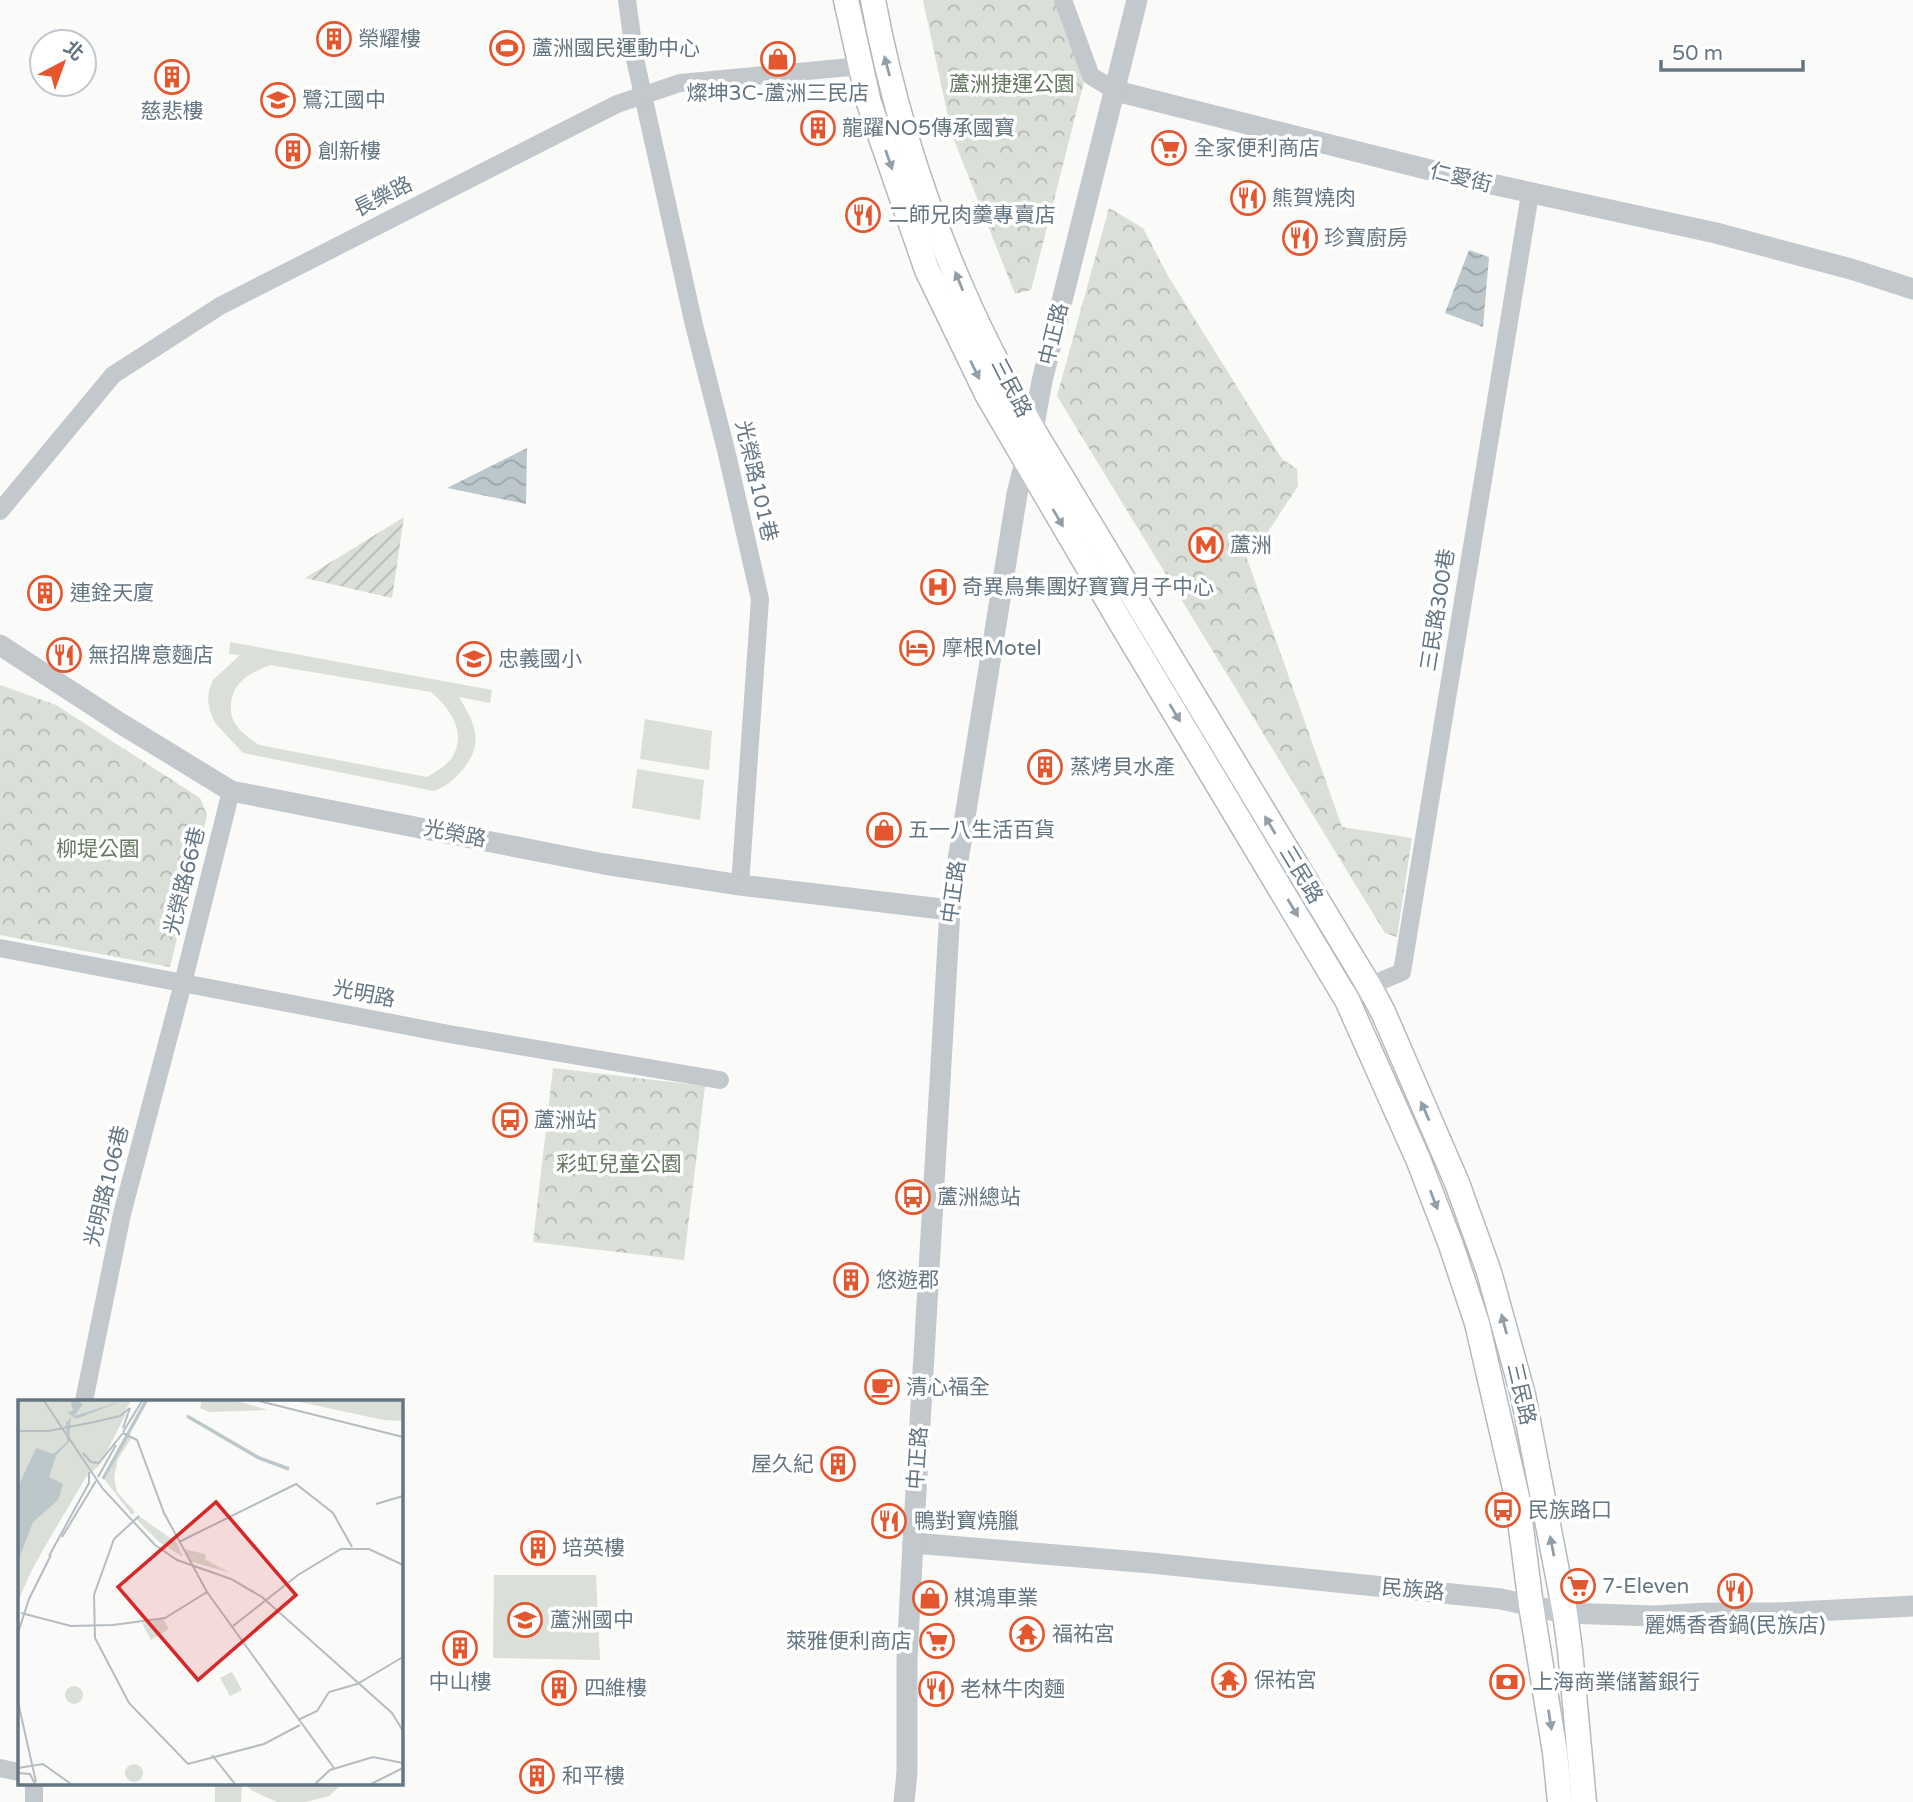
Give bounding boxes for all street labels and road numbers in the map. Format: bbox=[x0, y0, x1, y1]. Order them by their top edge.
street label: 仁愛街 bbox=[1427, 158, 1495, 198]
street label: 長樂路 bbox=[349, 172, 417, 222]
street label: 中正路 bbox=[1034, 300, 1074, 368]
street label: 三民路 bbox=[986, 354, 1036, 422]
street label: 光榮路101巷 bbox=[730, 418, 782, 544]
street label: 三民路300巷 bbox=[1416, 547, 1460, 673]
street label: 光榮路 bbox=[422, 816, 488, 852]
street label: 光榮路66巷 bbox=[160, 824, 210, 938]
street label: 三民路 bbox=[1274, 842, 1328, 908]
street label: 中正路 bbox=[937, 859, 971, 925]
street label: 光明路 bbox=[331, 976, 397, 1012]
street label: 光明路106巷 bbox=[80, 1123, 134, 1249]
street label: 三民路 bbox=[1502, 1360, 1540, 1428]
street label: 中正路 bbox=[903, 1426, 933, 1490]
street label: 民族路 bbox=[1381, 1575, 1445, 1605]

